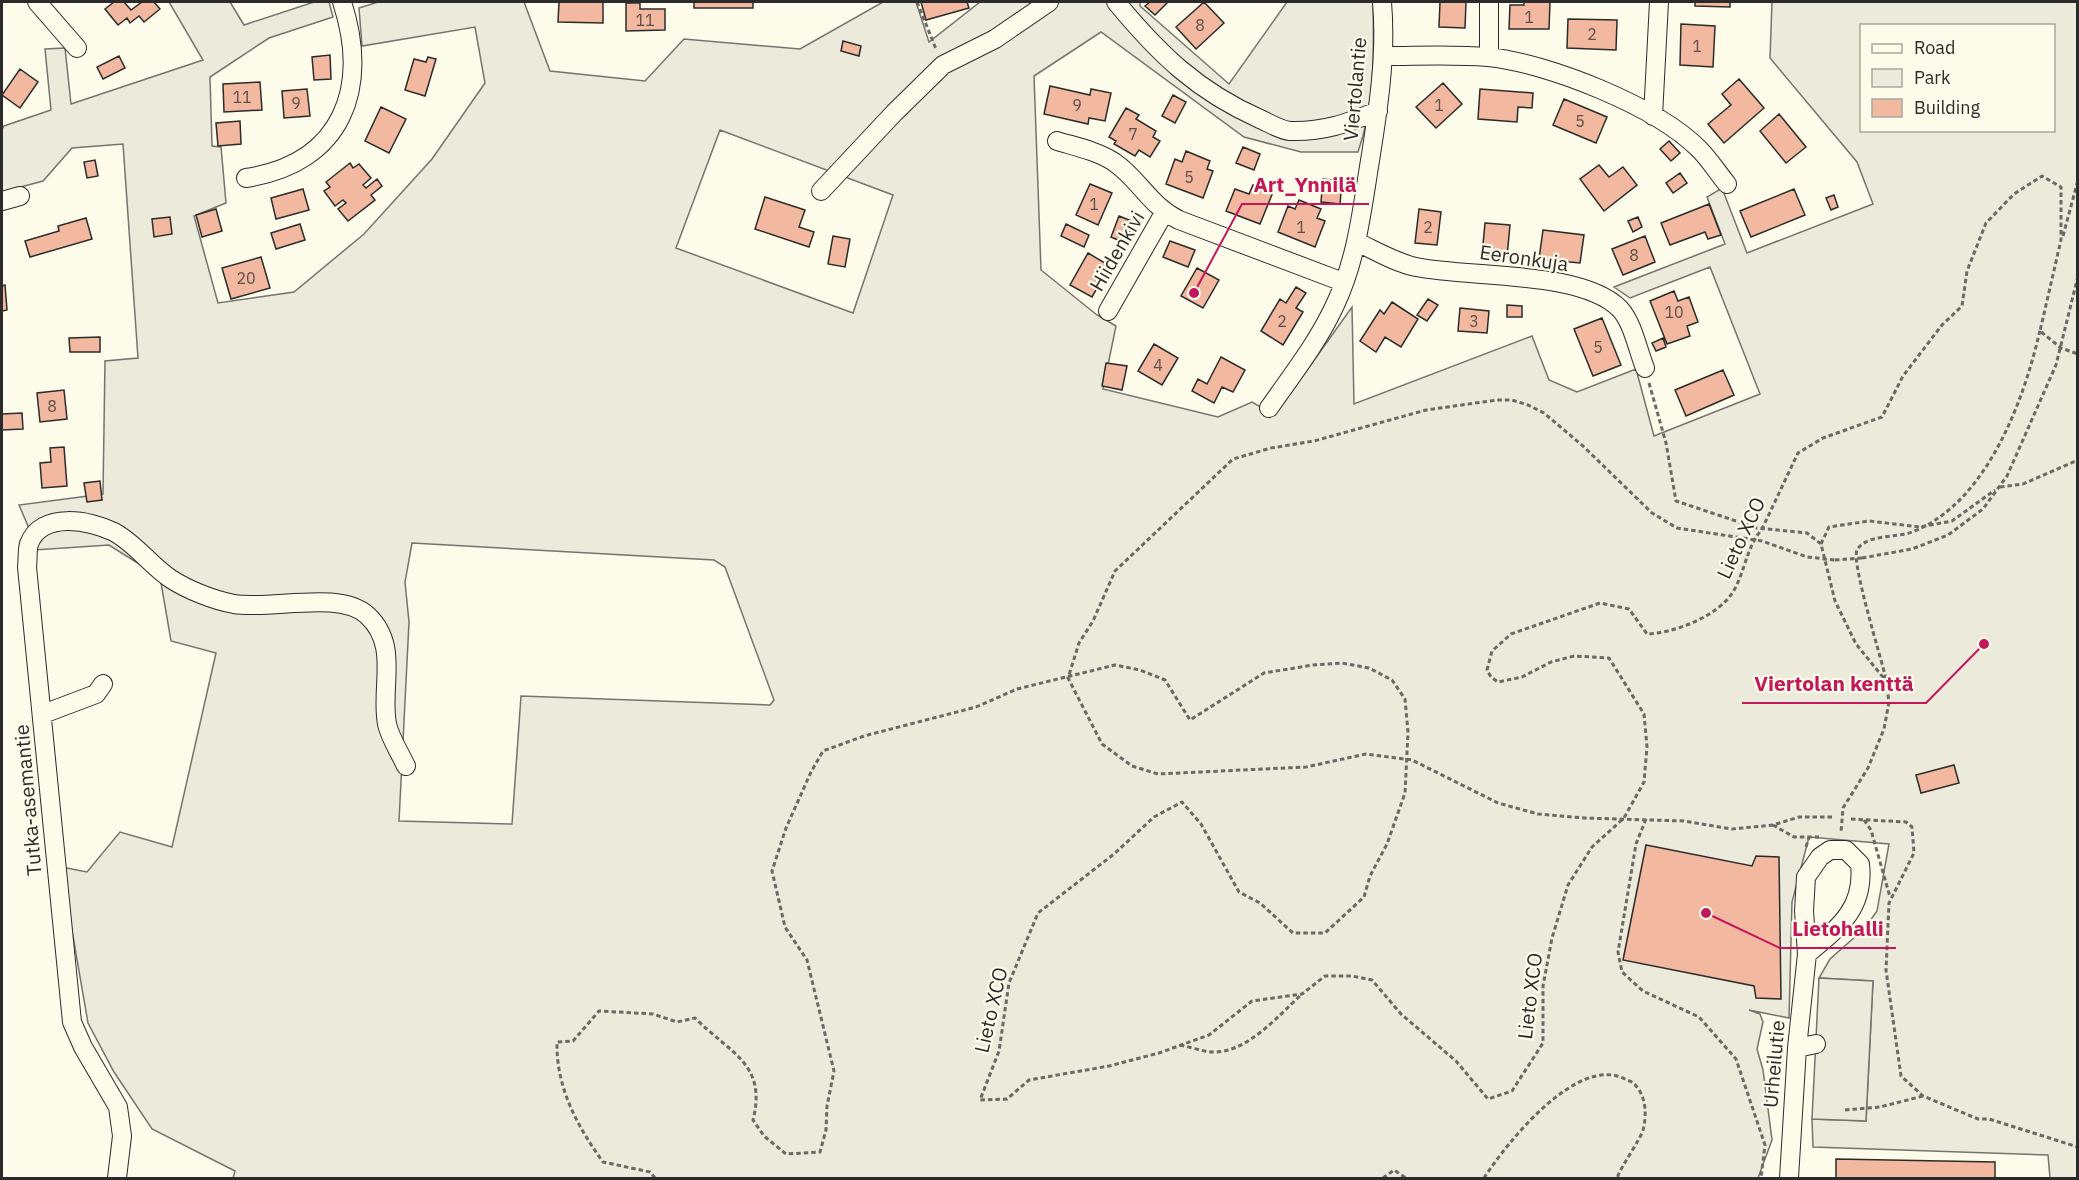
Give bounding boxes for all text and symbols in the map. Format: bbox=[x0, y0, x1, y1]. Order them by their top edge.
house number: 1 bbox=[1524, 7, 1534, 27]
house number: 11 bbox=[635, 10, 655, 30]
house number: 8 bbox=[1195, 15, 1205, 35]
house number: 2 bbox=[1587, 24, 1597, 44]
legend bbox=[1860, 24, 2055, 132]
street label: Viertolantie bbox=[1337, 36, 1372, 142]
house number: 1 bbox=[1692, 36, 1702, 56]
text: Road bbox=[1914, 36, 1955, 59]
text: Park bbox=[1914, 66, 1951, 89]
house number: 11 bbox=[232, 87, 252, 107]
house number: 9 bbox=[291, 93, 301, 113]
house number: 9 bbox=[1072, 95, 1082, 115]
house number: 1 bbox=[1434, 95, 1444, 115]
text: Building bbox=[1914, 96, 1981, 119]
house number: 5 bbox=[1575, 111, 1585, 131]
house number: 7 bbox=[1128, 124, 1138, 144]
callout: Art_Ynnilä bbox=[1242, 165, 1369, 204]
house number: 5 bbox=[1184, 167, 1194, 187]
text: Art_Ynnilä bbox=[1253, 170, 1357, 198]
house number: 1 bbox=[1089, 194, 1099, 214]
street label: Hiidenkivi bbox=[1083, 206, 1150, 296]
house number: 1 bbox=[1296, 217, 1306, 237]
house number: 2 bbox=[1423, 217, 1433, 237]
street label: Eeronkuja bbox=[1478, 238, 1571, 277]
house number: 8 bbox=[1629, 245, 1639, 265]
house number: 20 bbox=[236, 268, 256, 288]
house number: 10 bbox=[1664, 302, 1684, 322]
house number: 2 bbox=[1277, 311, 1287, 331]
house number: 3 bbox=[1469, 311, 1479, 331]
house number: 5 bbox=[1593, 337, 1603, 357]
house number: 4 bbox=[1153, 355, 1163, 375]
house number: 8 bbox=[47, 396, 57, 416]
street label: Lieto XCO bbox=[1710, 493, 1771, 583]
callout: Viertolan kenttä bbox=[1742, 664, 1926, 703]
text: Viertolan kenttä bbox=[1754, 669, 1914, 697]
street label: Tutka-asemantie bbox=[7, 723, 48, 877]
callout: Lietohalli bbox=[1780, 909, 1896, 948]
text: Lietohalli bbox=[1792, 914, 1884, 942]
street label: Lieto XCO bbox=[1511, 951, 1548, 1041]
street label: Lieto XCO bbox=[968, 964, 1013, 1055]
street label: Urheilutie bbox=[1756, 1019, 1791, 1109]

